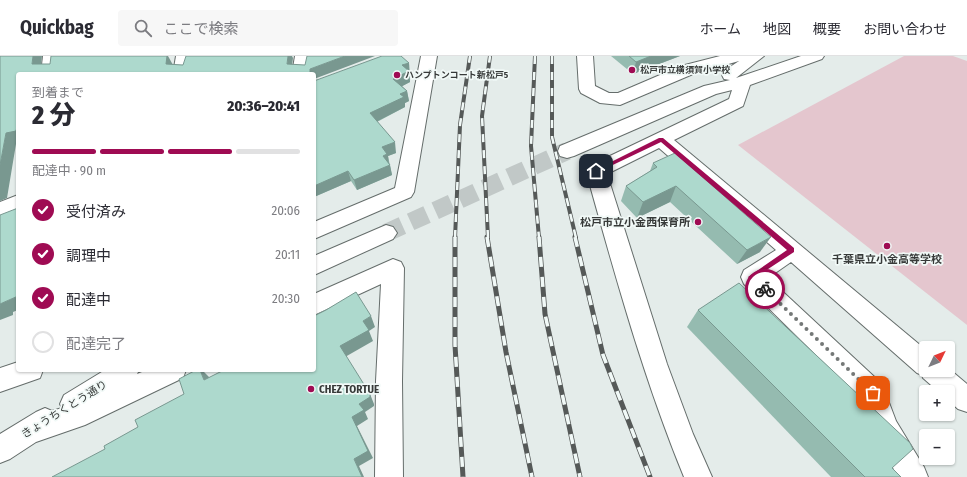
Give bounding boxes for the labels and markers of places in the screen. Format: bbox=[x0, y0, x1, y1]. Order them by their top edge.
place label: 松戸市立横須賀小学校 bbox=[640, 64, 731, 75]
marker: 松戸市立横須賀小学校 bbox=[627, 65, 637, 75]
marker: ハンプトンコート新松戸5 bbox=[392, 70, 402, 80]
place label: ハンプトンコート新松戸5 bbox=[405, 70, 509, 80]
pin bbox=[579, 154, 613, 188]
place label: 松戸市立小金西保育所 bbox=[580, 216, 690, 229]
marker: 松戸市立小金西保育所 bbox=[693, 217, 703, 227]
marker: 千葉県立小金高等学校 bbox=[882, 241, 892, 251]
place label: 千葉県立小金高等学校 bbox=[832, 253, 942, 266]
pin bbox=[856, 376, 890, 410]
place label: CHEZ TORTUE bbox=[319, 383, 379, 396]
marker: CHEZ TORTUE bbox=[306, 384, 316, 394]

